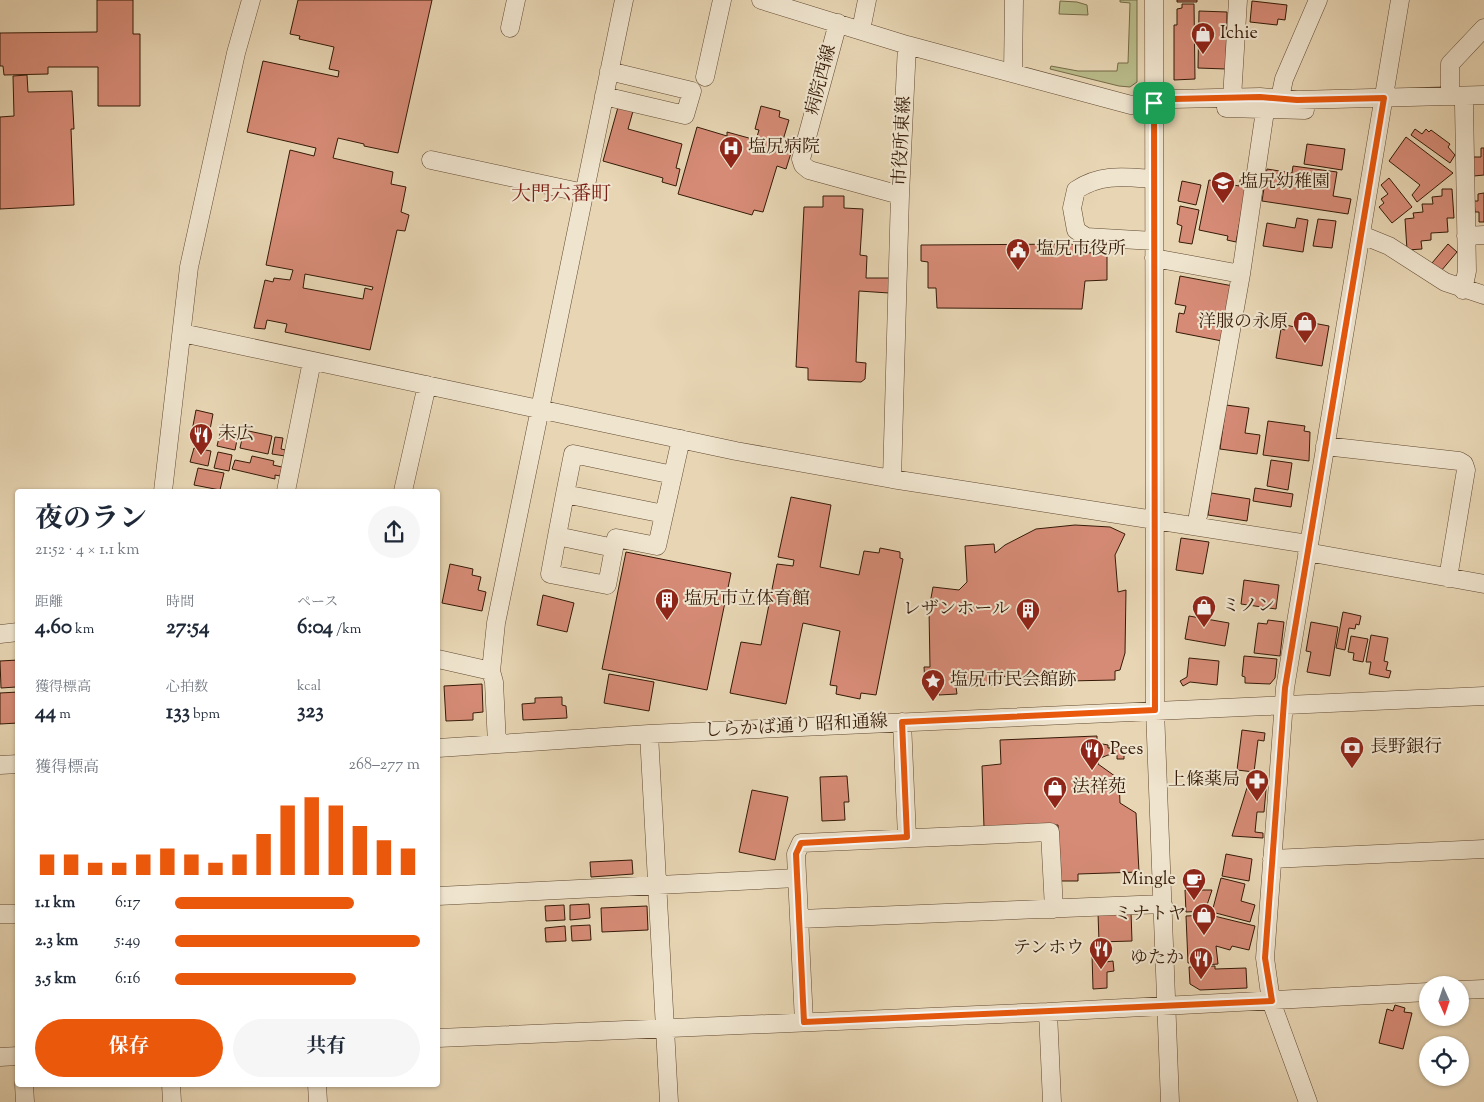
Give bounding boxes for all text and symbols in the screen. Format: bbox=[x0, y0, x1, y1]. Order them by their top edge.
shop icon: Ichie bbox=[1190, 21, 1216, 55]
place label: Ichie bbox=[1220, 21, 1258, 47]
street label: 病院西線 bbox=[800, 42, 844, 118]
pin bbox=[1133, 82, 1175, 124]
icon: arrive bbox=[1140, 89, 1168, 117]
street label: 市役所東線 bbox=[888, 95, 918, 187]
hospital icon: 塩尻病院 bbox=[718, 135, 744, 169]
place label: 塩尻病院 bbox=[748, 135, 820, 161]
school or university icon: 塩尻幼稚園 bbox=[1210, 170, 1236, 204]
place label: 塩尻幼稚園 bbox=[1240, 170, 1330, 196]
district label: 大門六番町 bbox=[511, 181, 611, 210]
public building icon: 塩尻市役所 bbox=[1005, 237, 1031, 271]
place label: 塩尻市役所 bbox=[1036, 237, 1126, 263]
place label: 洋服の永原 bbox=[1198, 310, 1288, 336]
shop icon: 洋服の永原 bbox=[1292, 310, 1318, 344]
restaurant icon: 末広 bbox=[188, 422, 214, 456]
place label: 末広 bbox=[218, 422, 254, 448]
text: 夜のラン bbox=[35, 500, 147, 540]
button: share bbox=[368, 506, 420, 558]
text: 21:52 · 4 × 1.1 km bbox=[35, 539, 139, 562]
building icon: 塩尻市立体育館 bbox=[654, 587, 680, 621]
place label: 塩尻市立体育館 bbox=[684, 587, 810, 613]
text: 距離 bbox=[35, 593, 63, 613]
text: 時間 bbox=[166, 593, 194, 613]
text: ペース bbox=[297, 593, 338, 613]
shop icon: ミノン bbox=[1191, 594, 1217, 628]
place label: ミノン bbox=[1222, 594, 1275, 620]
place label: レザンホール bbox=[903, 597, 1010, 623]
building icon: レザンホール bbox=[1015, 597, 1041, 631]
text: 4.60 bbox=[35, 613, 72, 643]
text: 27:54 bbox=[166, 613, 210, 643]
text: 6:04 bbox=[297, 613, 333, 643]
text: km bbox=[72, 620, 94, 640]
text: /km bbox=[333, 620, 361, 640]
place icon: 塩尻市民会館跡 bbox=[920, 668, 946, 702]
place label: 塩尻市民会館跡 bbox=[950, 668, 1076, 694]
text: kcal bbox=[297, 677, 321, 697]
text: 獲得標高 bbox=[35, 678, 91, 698]
text: 心拍数 bbox=[166, 678, 208, 698]
text: 323 bbox=[297, 697, 324, 727]
text: 44 bbox=[35, 698, 56, 728]
text: 133 bbox=[166, 698, 190, 728]
text: m bbox=[56, 705, 71, 725]
text: bpm bbox=[190, 705, 220, 725]
street label: しらかば通り 昭和通線 bbox=[704, 709, 888, 745]
bank icon: 長野銀行 bbox=[1339, 735, 1365, 769]
place label: 長野銀行 bbox=[1370, 735, 1442, 761]
restaurant icon: Pees bbox=[1079, 737, 1105, 771]
place label: Pees bbox=[1110, 737, 1143, 763]
text: 268–277 m bbox=[349, 754, 420, 777]
text: 獲得標高 bbox=[35, 757, 99, 780]
place label: 上條薬局 bbox=[1168, 768, 1240, 794]
pharmacy icon: 上條薬局 bbox=[1244, 768, 1270, 802]
shop icon: 法祥苑 bbox=[1042, 775, 1068, 809]
place label: 法祥苑 bbox=[1072, 775, 1126, 801]
place label: Mingle bbox=[1122, 867, 1176, 893]
cafe icon: Mingle bbox=[1181, 867, 1207, 901]
text: 1.1 km bbox=[35, 892, 75, 915]
text: 6:17 bbox=[115, 892, 140, 915]
place label: ミナトヤ bbox=[1114, 902, 1186, 928]
shop icon: ミナトヤ bbox=[1191, 902, 1217, 936]
text: 2.3 km bbox=[35, 930, 78, 953]
text: 5:49 bbox=[115, 930, 140, 953]
place label: テンホウ bbox=[1013, 936, 1084, 962]
restaurant icon: テンホウ bbox=[1088, 936, 1114, 970]
place label: ゆたか bbox=[1130, 946, 1184, 972]
restaurant icon: ゆたか bbox=[1188, 946, 1214, 980]
text: 3.5 km bbox=[35, 968, 76, 991]
text: 6:16 bbox=[115, 968, 140, 991]
north arrow bbox=[1419, 976, 1469, 1026]
map controls bbox=[1419, 976, 1469, 1086]
button: 保存 bbox=[35, 1019, 223, 1077]
button: 共有 bbox=[233, 1019, 420, 1077]
button: locate bbox=[1419, 1036, 1469, 1086]

